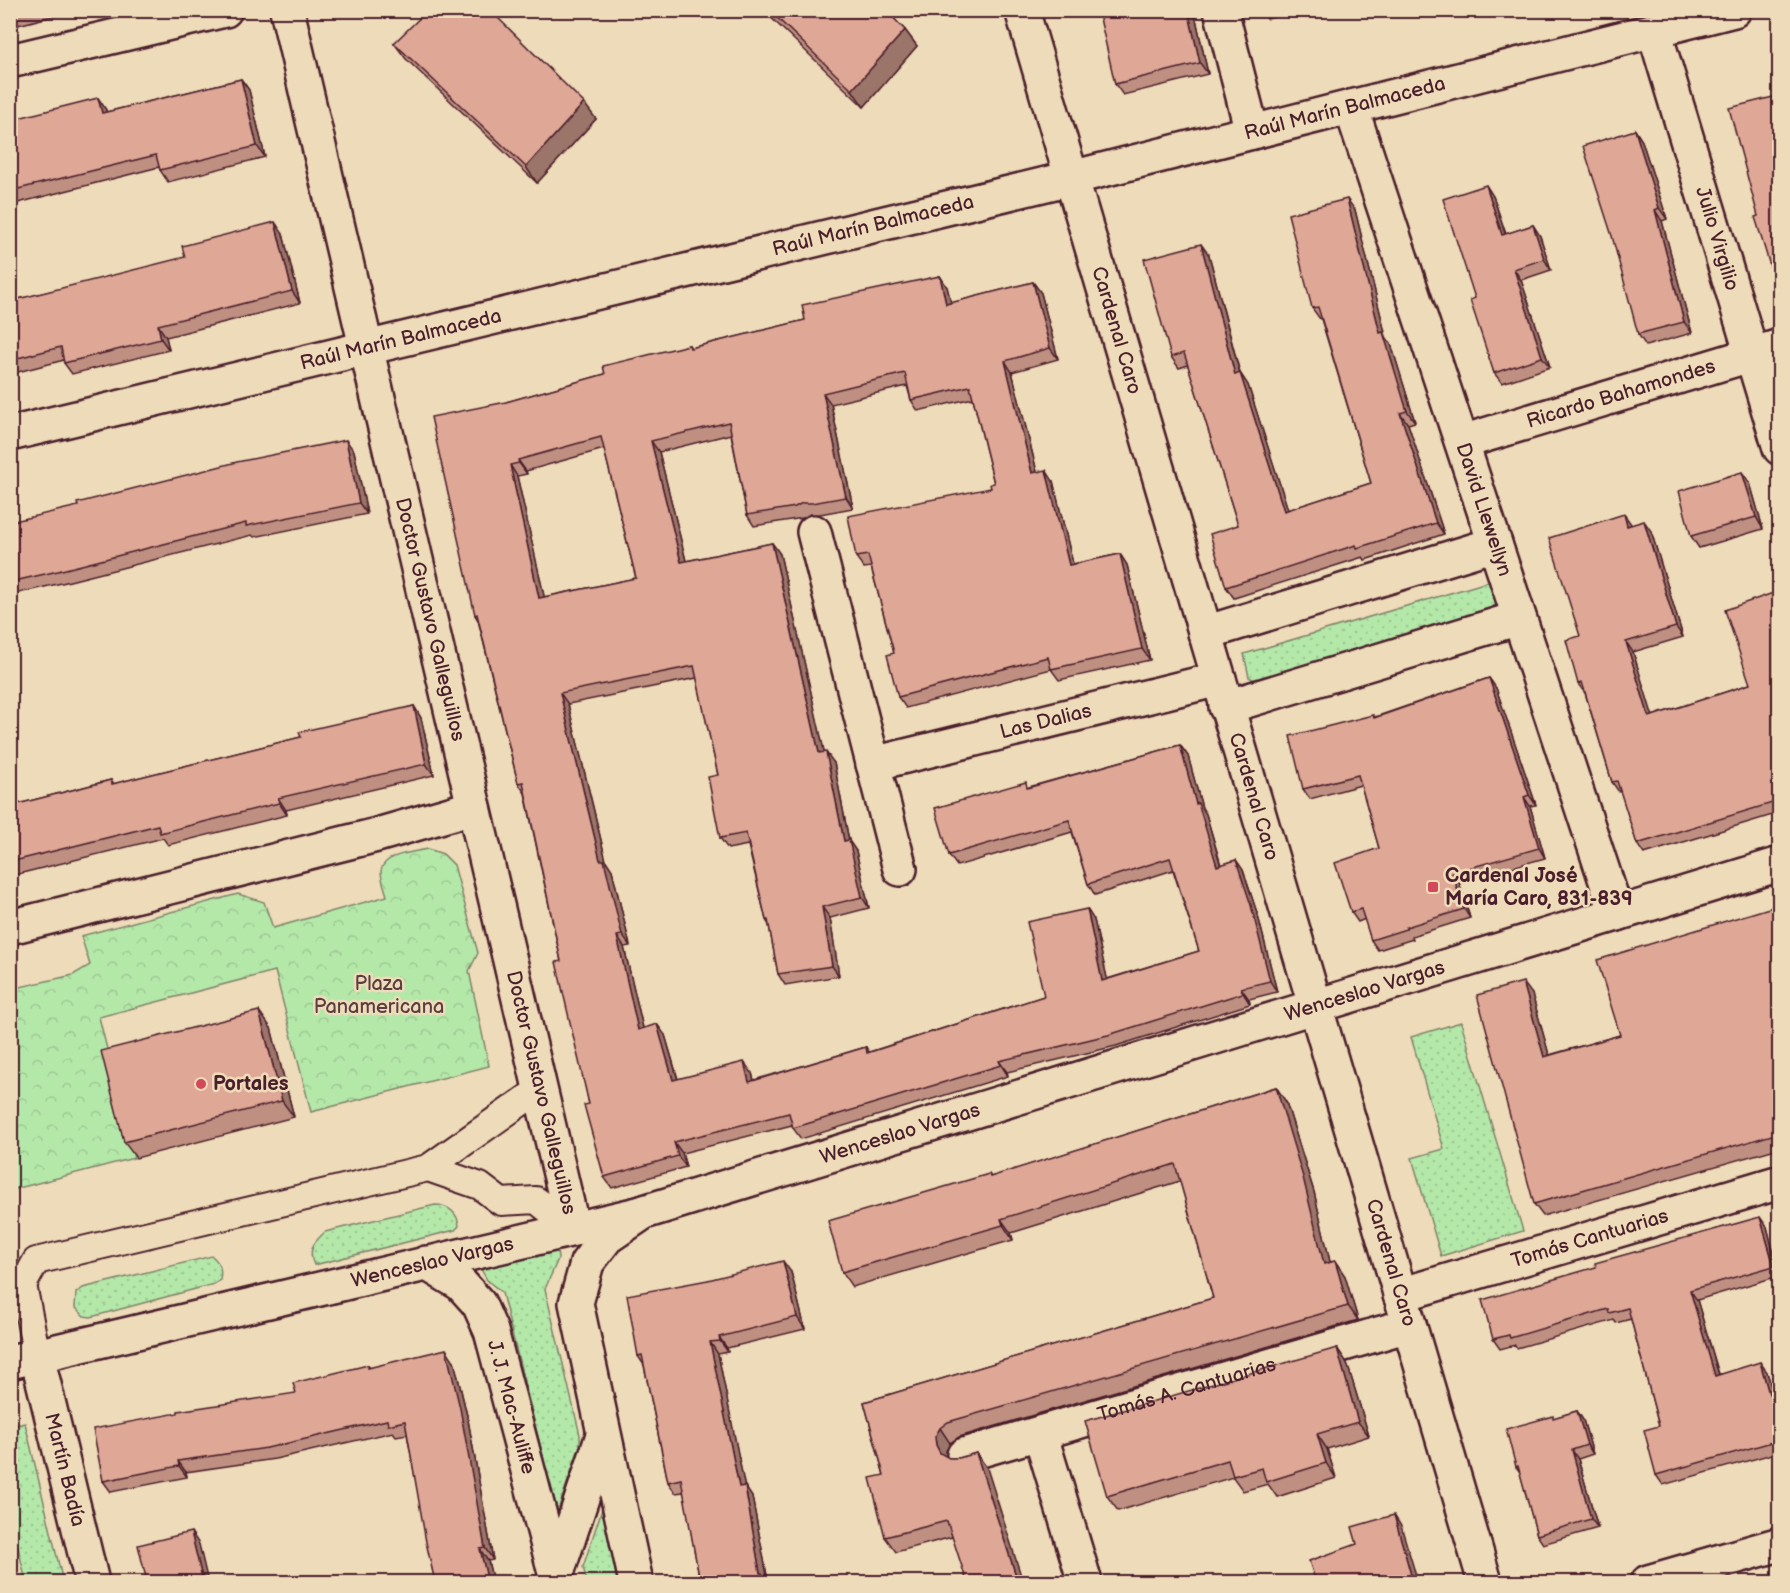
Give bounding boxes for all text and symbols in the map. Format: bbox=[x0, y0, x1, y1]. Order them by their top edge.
street label: Raúl Marín Balmaceda bbox=[1242, 72, 1448, 146]
street label: Julio Virgilio bbox=[1690, 184, 1744, 294]
street label: Raúl Marín Balmaceda bbox=[770, 190, 976, 262]
street label: Cardenal Caro bbox=[1086, 264, 1147, 397]
street label: Raúl Marín Balmaceda bbox=[298, 304, 504, 376]
street label: Ricardo Bahamondes bbox=[1524, 354, 1718, 434]
street label: David Llewellyn bbox=[1451, 440, 1517, 579]
street label: Doctor Gustavo Galleguillos bbox=[390, 495, 470, 744]
street label: Las Dalias bbox=[998, 699, 1094, 744]
street label: Cardenal Caro bbox=[1224, 730, 1284, 863]
place label: Cardenal José María Caro, 831-839 bbox=[1445, 864, 1633, 911]
marker: Cardenal José María Caro, 831-839 bbox=[1426, 880, 1440, 894]
street label: Wenceslao Vargas bbox=[1282, 955, 1448, 1027]
street label: Doctor Gustavo Galleguillos bbox=[501, 968, 581, 1217]
park label: Plaza Panamericana bbox=[314, 972, 444, 1019]
place label: Portales bbox=[213, 1072, 289, 1096]
marker: Portales bbox=[194, 1077, 208, 1091]
street label: Wenceslao Vargas bbox=[817, 1098, 983, 1169]
street label: Cardenal Caro bbox=[1361, 1196, 1421, 1329]
street label: Tomás Cantuarias bbox=[1508, 1204, 1671, 1273]
street label: Wenceslao Vargas bbox=[349, 1232, 516, 1293]
street label: J. J. Mac-Auliffe bbox=[482, 1337, 541, 1477]
street label: Tomás A. Cantuarias bbox=[1095, 1353, 1279, 1427]
street label: Martín Badía bbox=[39, 1410, 90, 1529]

